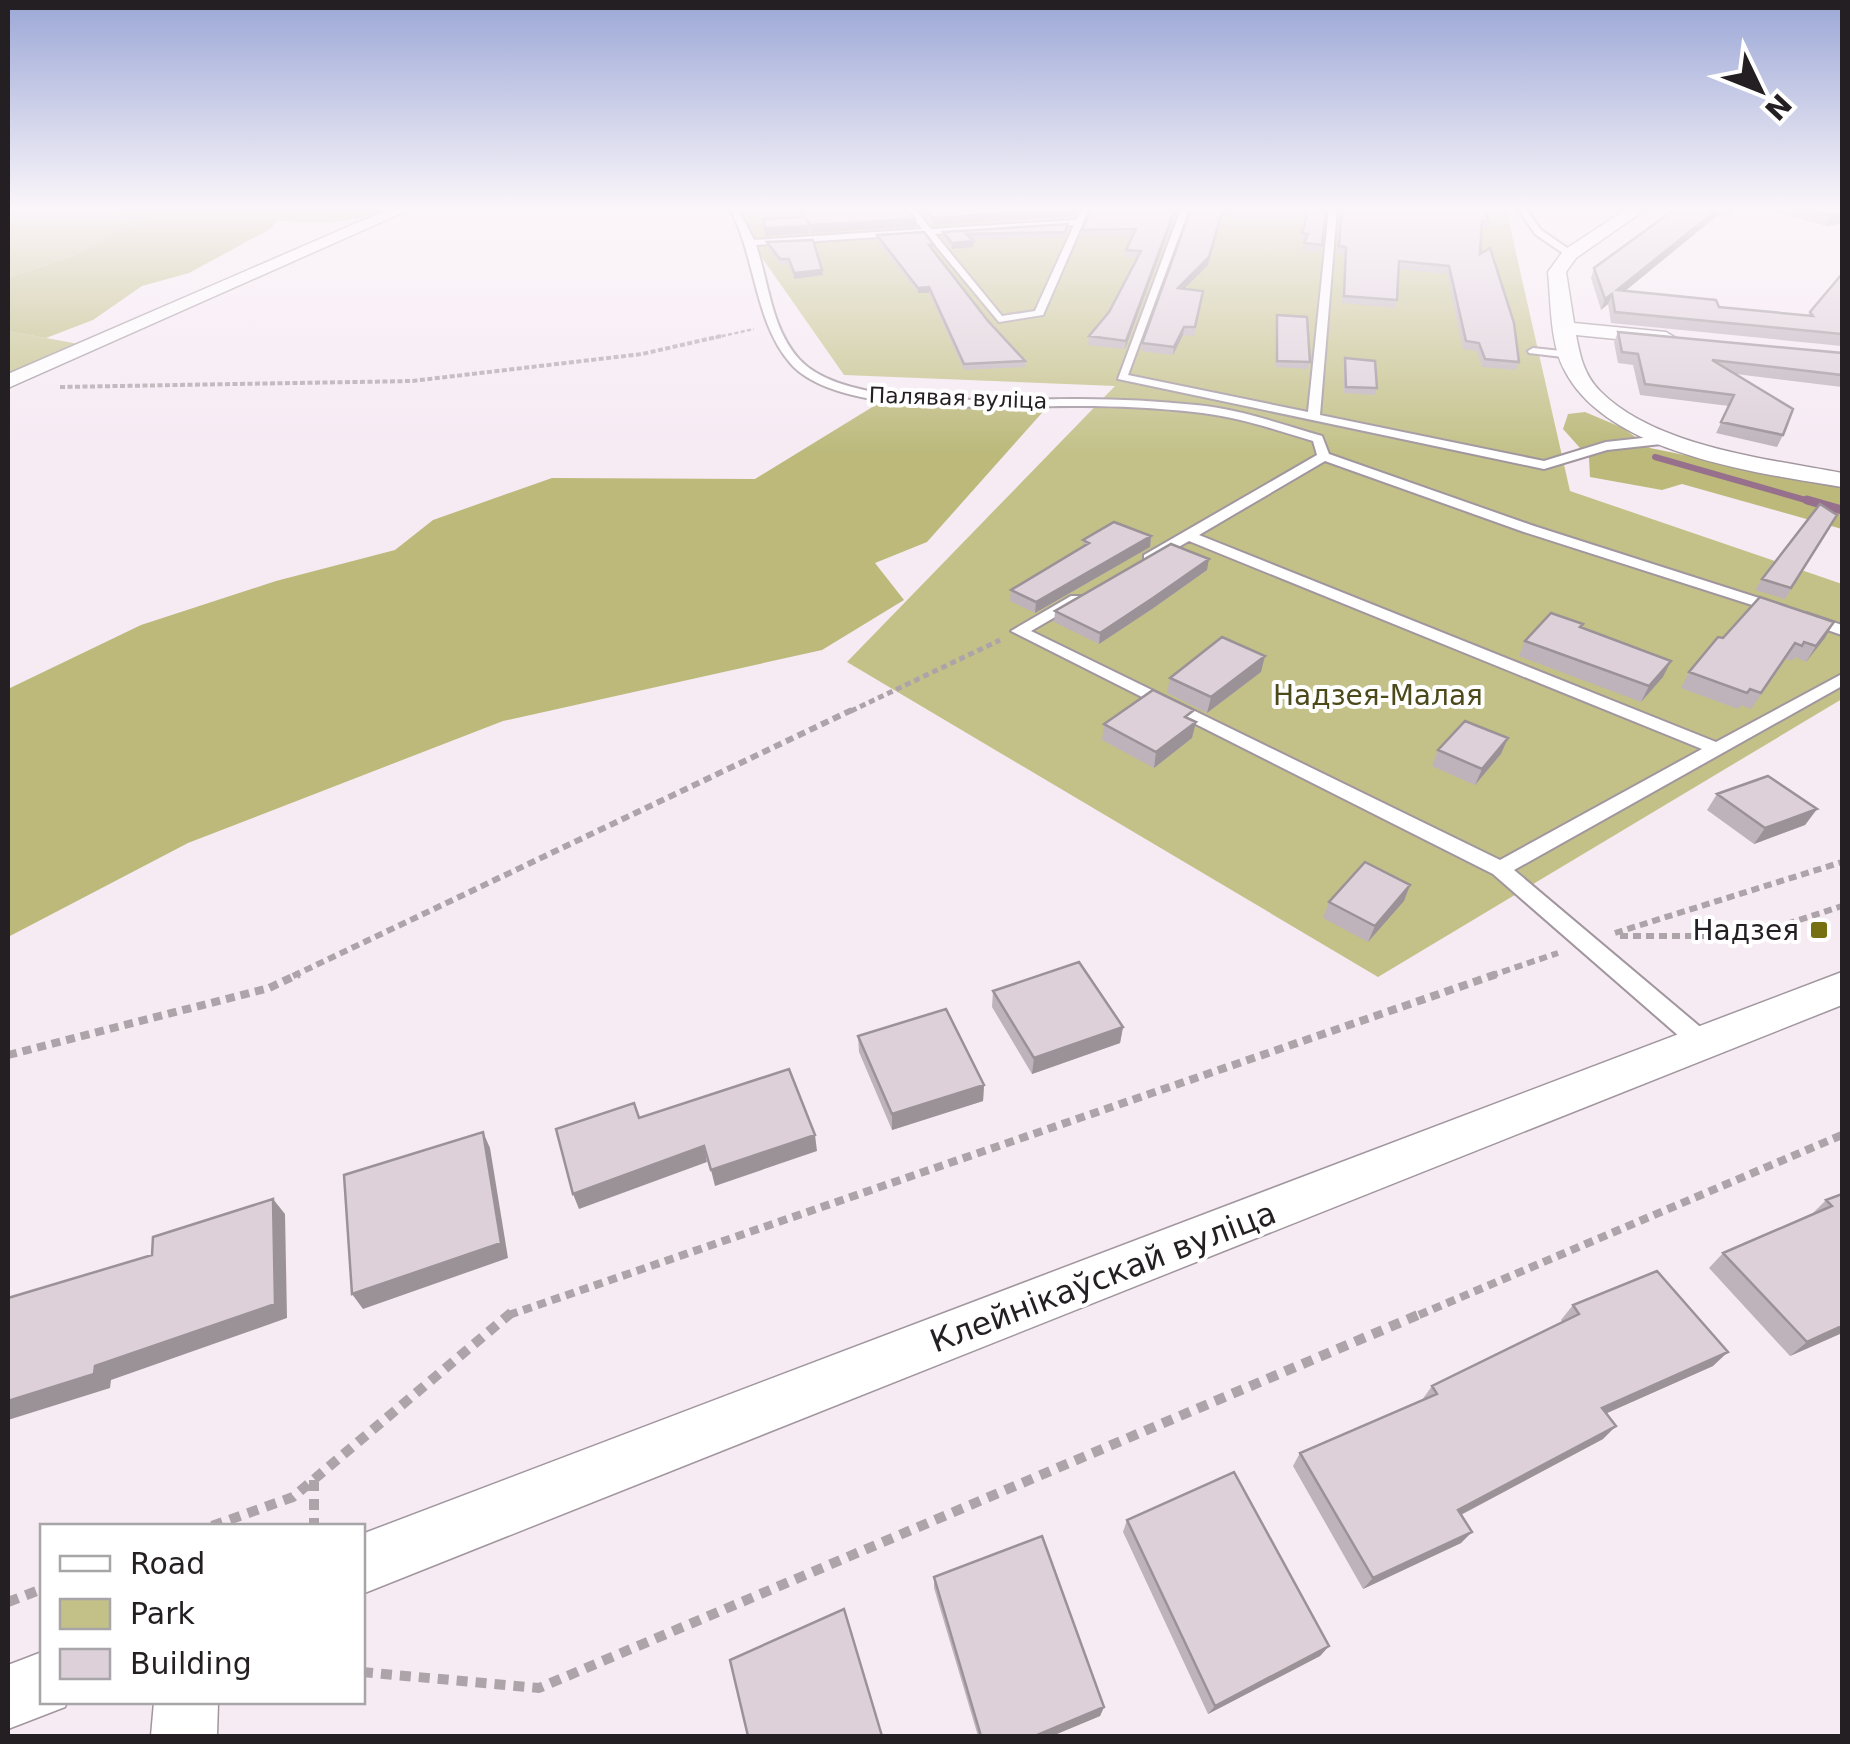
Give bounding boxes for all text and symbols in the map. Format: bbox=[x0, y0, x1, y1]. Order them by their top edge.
north arrow bbox=[1710, 40, 1810, 140]
text: N bbox=[1758, 87, 1798, 127]
street label: Палявая вуліца bbox=[868, 382, 1048, 414]
park label: Надзея-Малая bbox=[1273, 679, 1483, 712]
place label: Надзея bbox=[1692, 914, 1799, 947]
marker: Надзея bbox=[1808, 919, 1830, 941]
street label: Клейнікаўскай вуліца bbox=[925, 1193, 1281, 1361]
legend bbox=[40, 1524, 365, 1704]
text: Road bbox=[130, 1546, 205, 1581]
text: Park bbox=[130, 1596, 195, 1631]
text: Building bbox=[130, 1646, 252, 1681]

